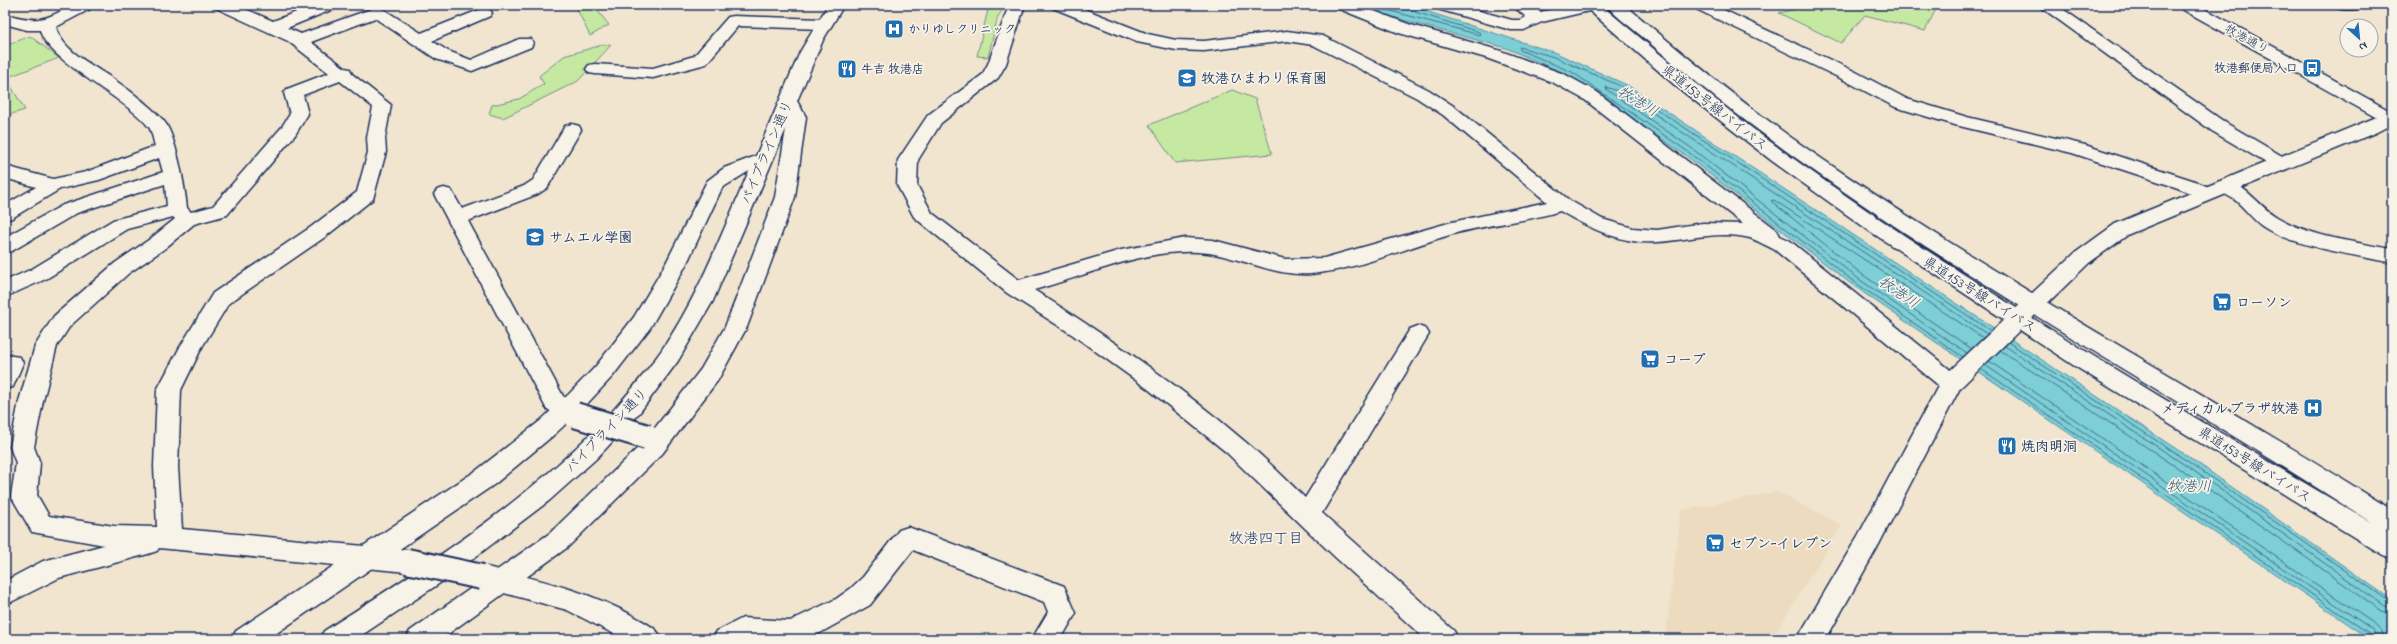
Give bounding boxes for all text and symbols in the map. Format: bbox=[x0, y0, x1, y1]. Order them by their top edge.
hospital icon: かりゆしクリニック bbox=[883, 18, 905, 40]
north arrow bbox=[2339, 18, 2379, 58]
street label: 牧港通り bbox=[2221, 20, 2272, 59]
place label: かりゆしクリニック bbox=[908, 21, 1016, 39]
text: N bbox=[2356, 37, 2370, 55]
bus stop icon: 牧港郵便局入口 bbox=[2301, 57, 2323, 79]
restaurant icon: 牛吉 牧港店 bbox=[836, 58, 858, 80]
street label: 県道153号線バイパス bbox=[1656, 60, 1772, 156]
place label: 牧港郵便局入口 bbox=[2214, 60, 2298, 78]
place label: 牛吉 牧港店 bbox=[861, 61, 924, 79]
school or university icon: 牧港ひまわり保育園 bbox=[1176, 67, 1198, 89]
place label: 牧港ひまわり保育園 bbox=[1201, 69, 1327, 90]
water label: 牧港川 bbox=[1613, 81, 1662, 123]
street label: パイプライン通り bbox=[736, 97, 799, 208]
school or university icon: サムエル学園 bbox=[524, 226, 546, 248]
place label: サムエル学園 bbox=[549, 228, 632, 249]
street label: 県道153号線バイパス bbox=[1919, 252, 2040, 339]
water label: 牧港川 bbox=[1874, 271, 1923, 315]
supermarket icon: ローソン bbox=[2211, 291, 2233, 313]
place label: ローソン bbox=[2236, 293, 2292, 314]
supermarket icon: コープ bbox=[1639, 348, 1661, 370]
place label: コープ bbox=[1664, 350, 1705, 371]
street label: パイプライン通り bbox=[561, 384, 653, 478]
hospital icon: メディカルプラザ牧港 bbox=[2302, 397, 2324, 419]
place label: メディカルプラザ牧港 bbox=[2161, 399, 2299, 420]
street label: 県道153号線バイパス bbox=[2194, 422, 2315, 509]
restaurant icon: 焼肉明洞 bbox=[1996, 435, 2018, 457]
place label: 焼肉明洞 bbox=[2021, 437, 2077, 458]
water label: 牧港川 bbox=[2166, 476, 2212, 498]
district label: 牧港四丁目 bbox=[1228, 528, 1304, 550]
supermarket icon: セブン-イレブン bbox=[1704, 532, 1726, 554]
place label: セブン-イレブン bbox=[1729, 534, 1832, 555]

